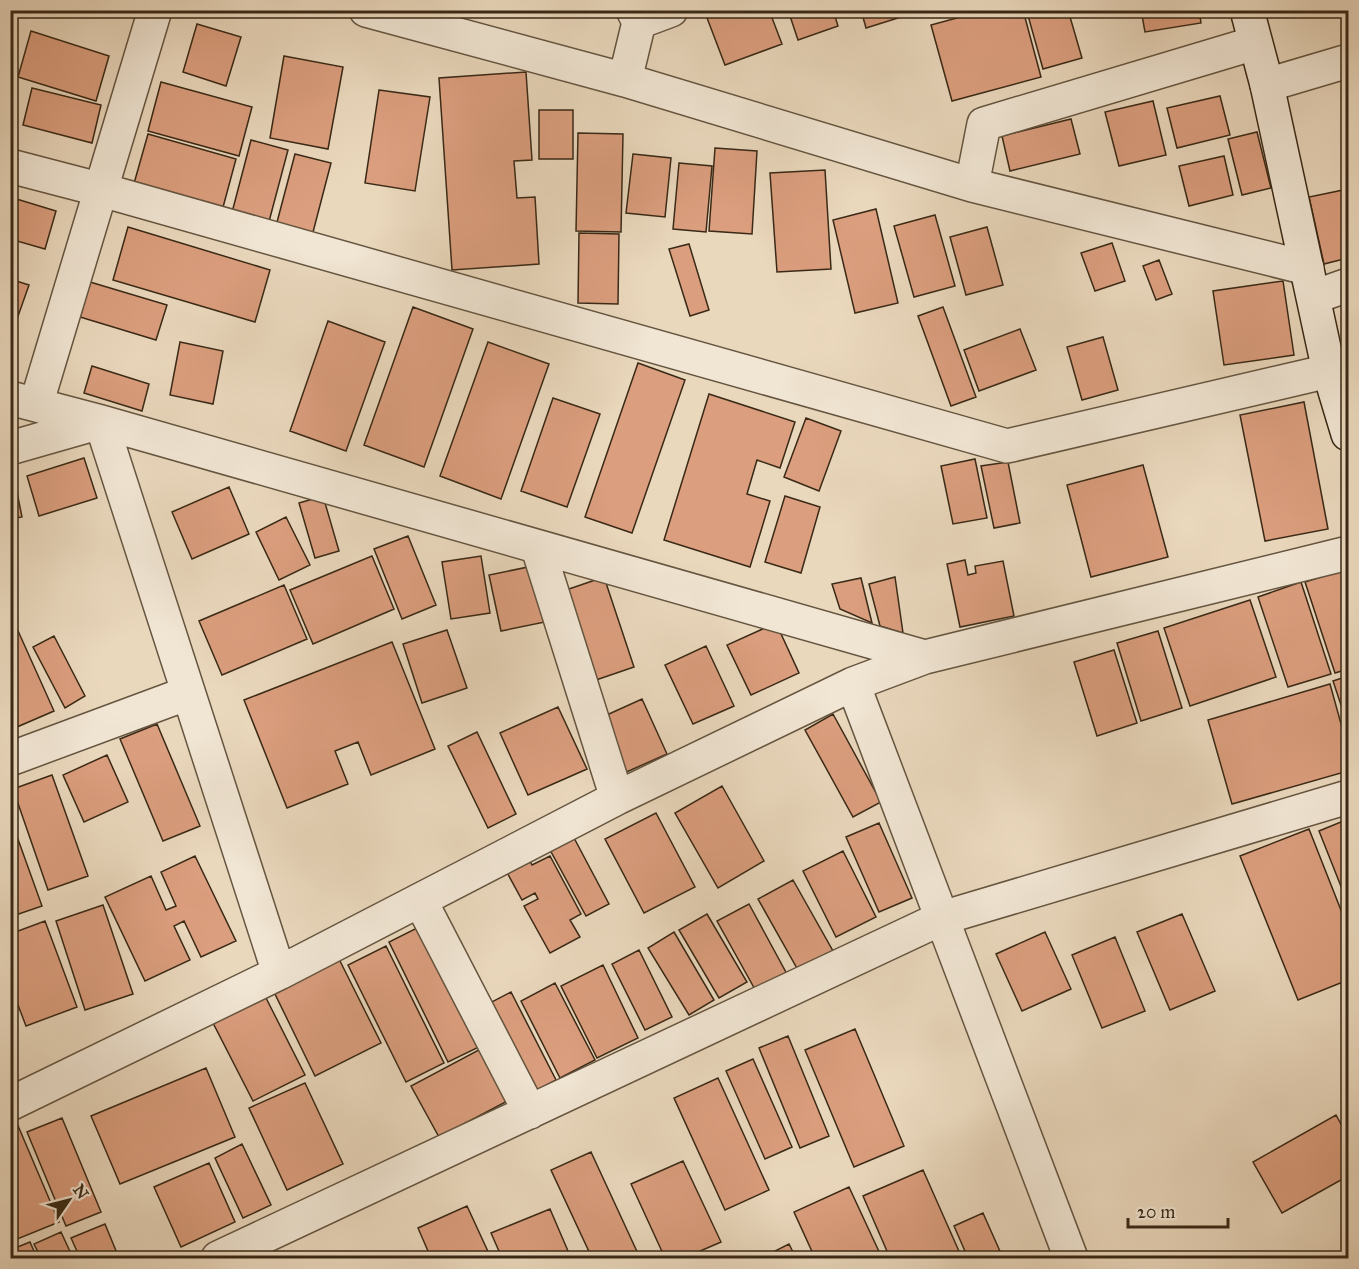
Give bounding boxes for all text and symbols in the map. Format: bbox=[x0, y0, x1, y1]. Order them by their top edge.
north arrow bbox=[39, 1170, 99, 1230]
text: N bbox=[69, 1181, 93, 1203]
scale bar bbox=[1128, 1191, 1228, 1229]
text: 20 m bbox=[1137, 1201, 1175, 1223]

